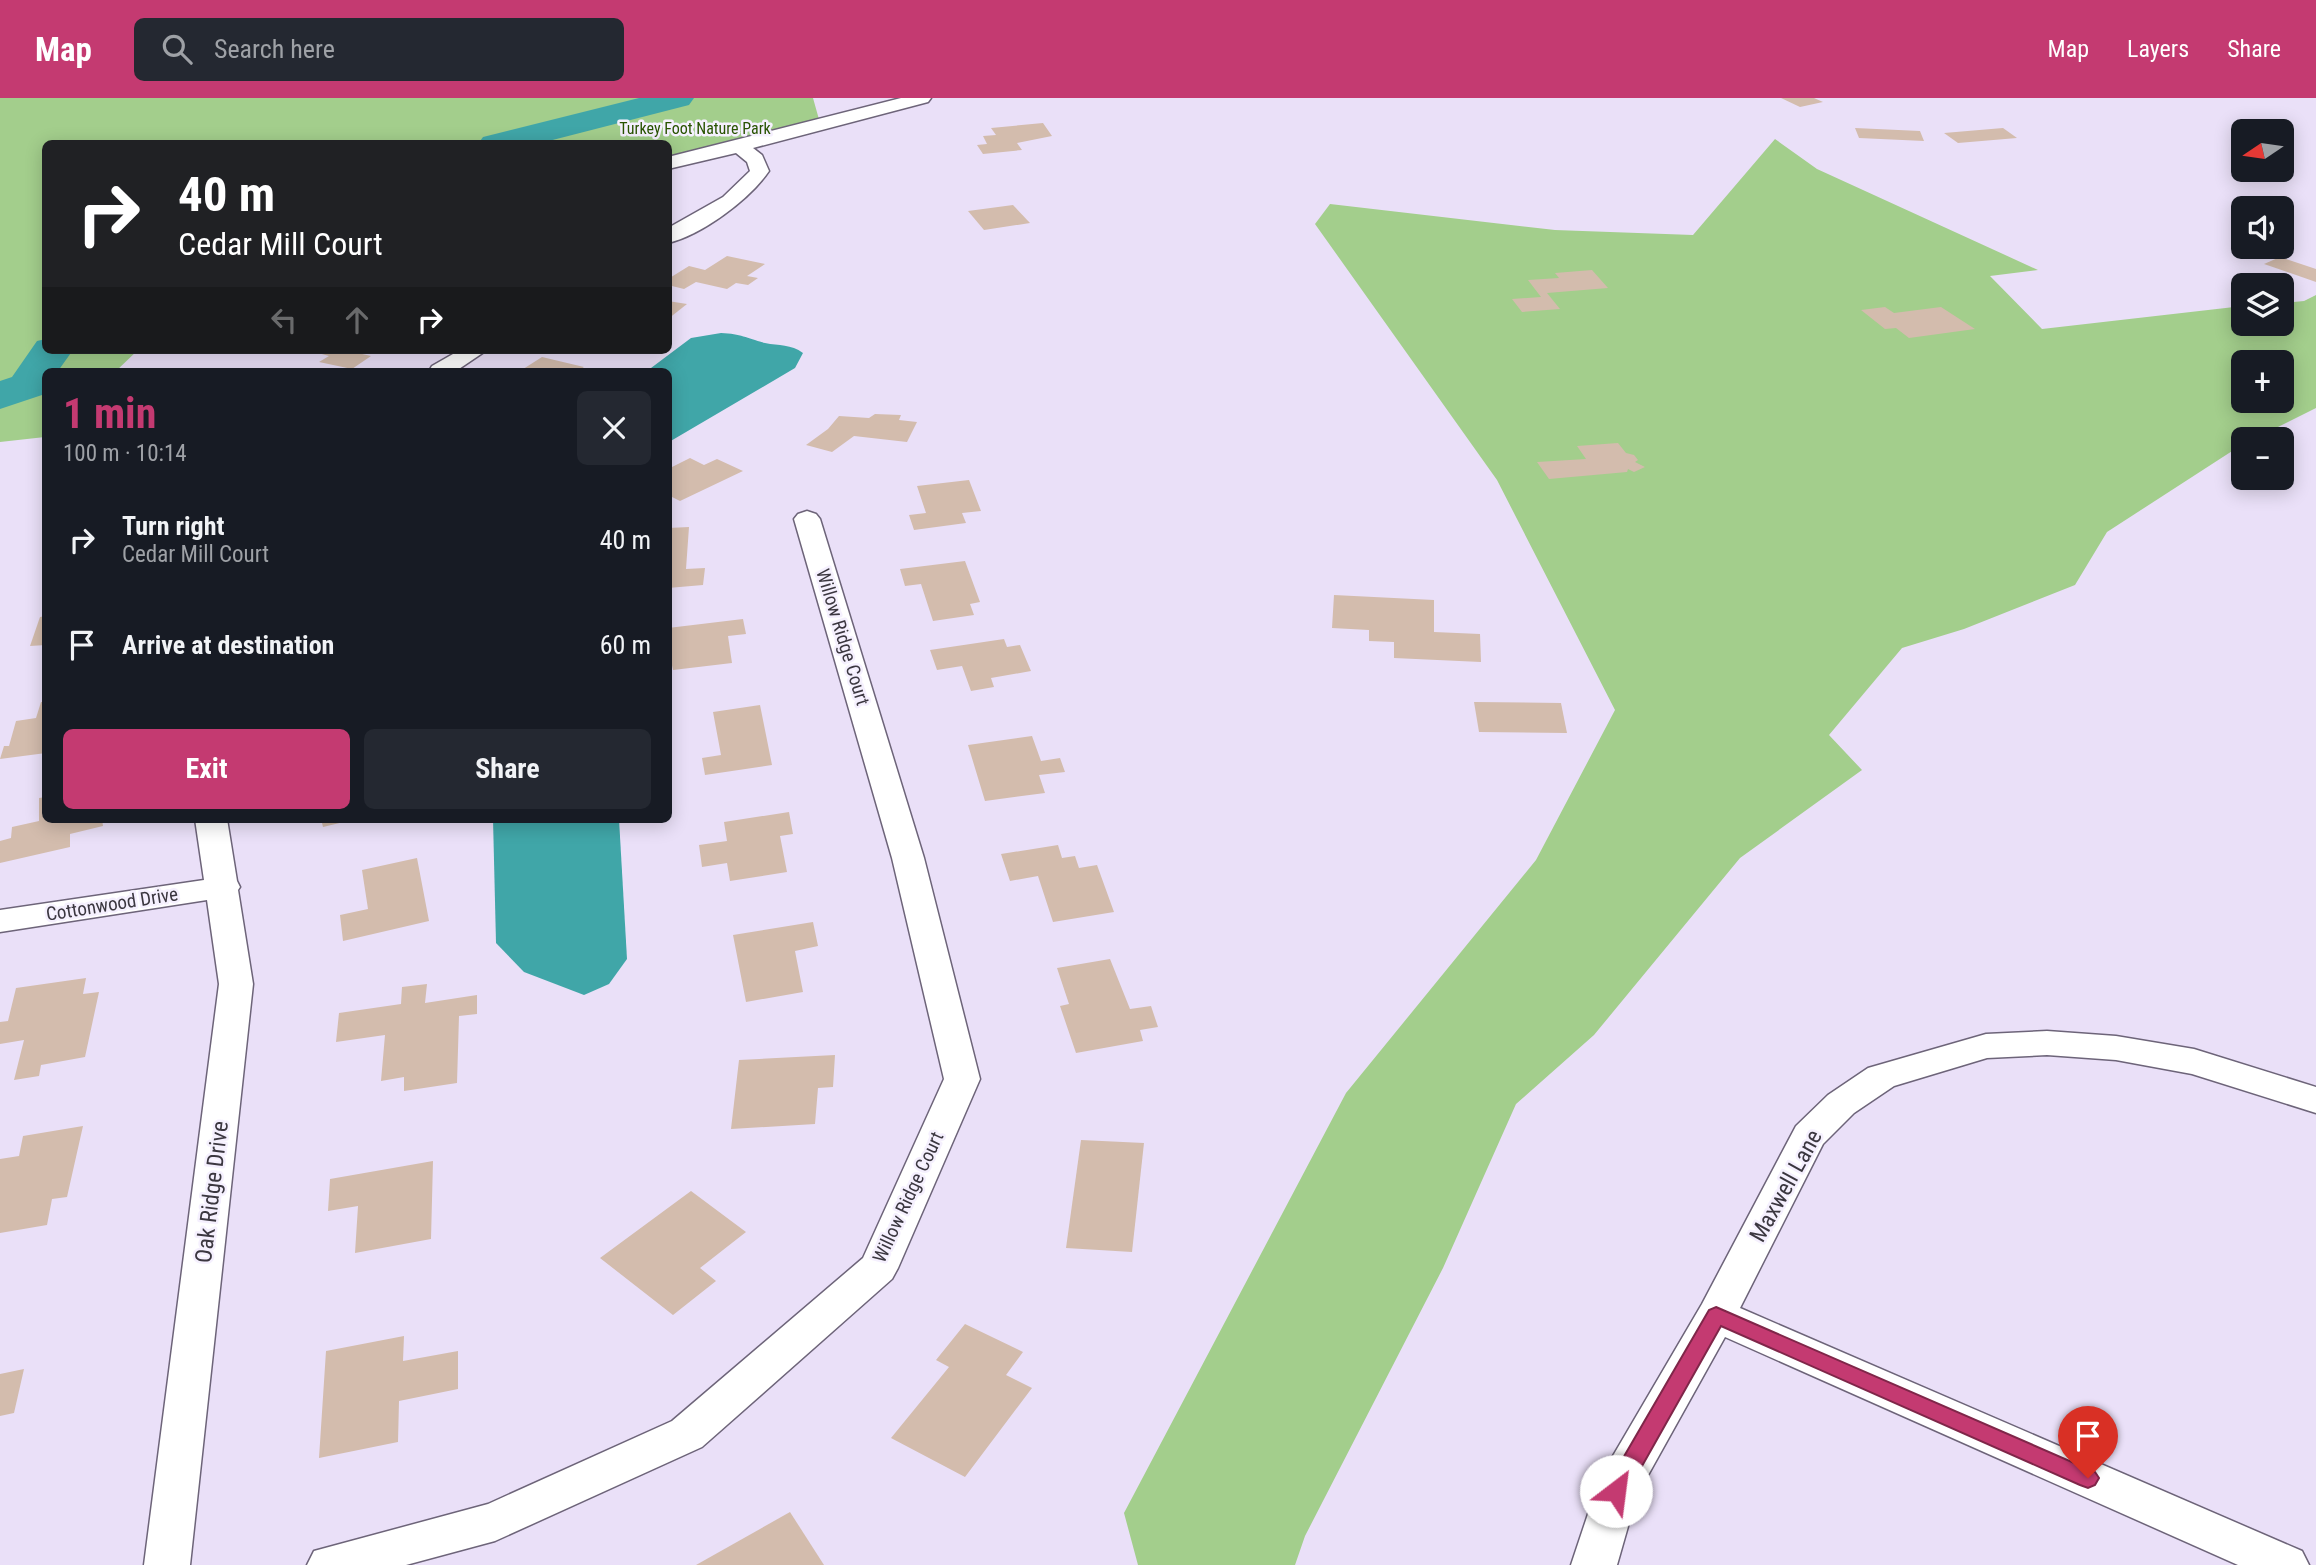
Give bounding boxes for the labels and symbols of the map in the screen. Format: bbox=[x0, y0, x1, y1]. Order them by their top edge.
park label: Turkey Foot Nature Park bbox=[619, 119, 772, 138]
north arrow bbox=[2231, 119, 2294, 182]
street label: Willow Ridge Court bbox=[811, 566, 875, 708]
street label: Cottonwood Drive bbox=[44, 882, 180, 926]
street label: Oak Ridge Drive bbox=[190, 1120, 234, 1264]
street label: Maxwell Lane bbox=[1744, 1125, 1828, 1247]
street label: Willow Ridge Court bbox=[868, 1128, 948, 1266]
pin bbox=[2058, 1406, 2118, 1478]
position arrow bbox=[1579, 1454, 1653, 1528]

